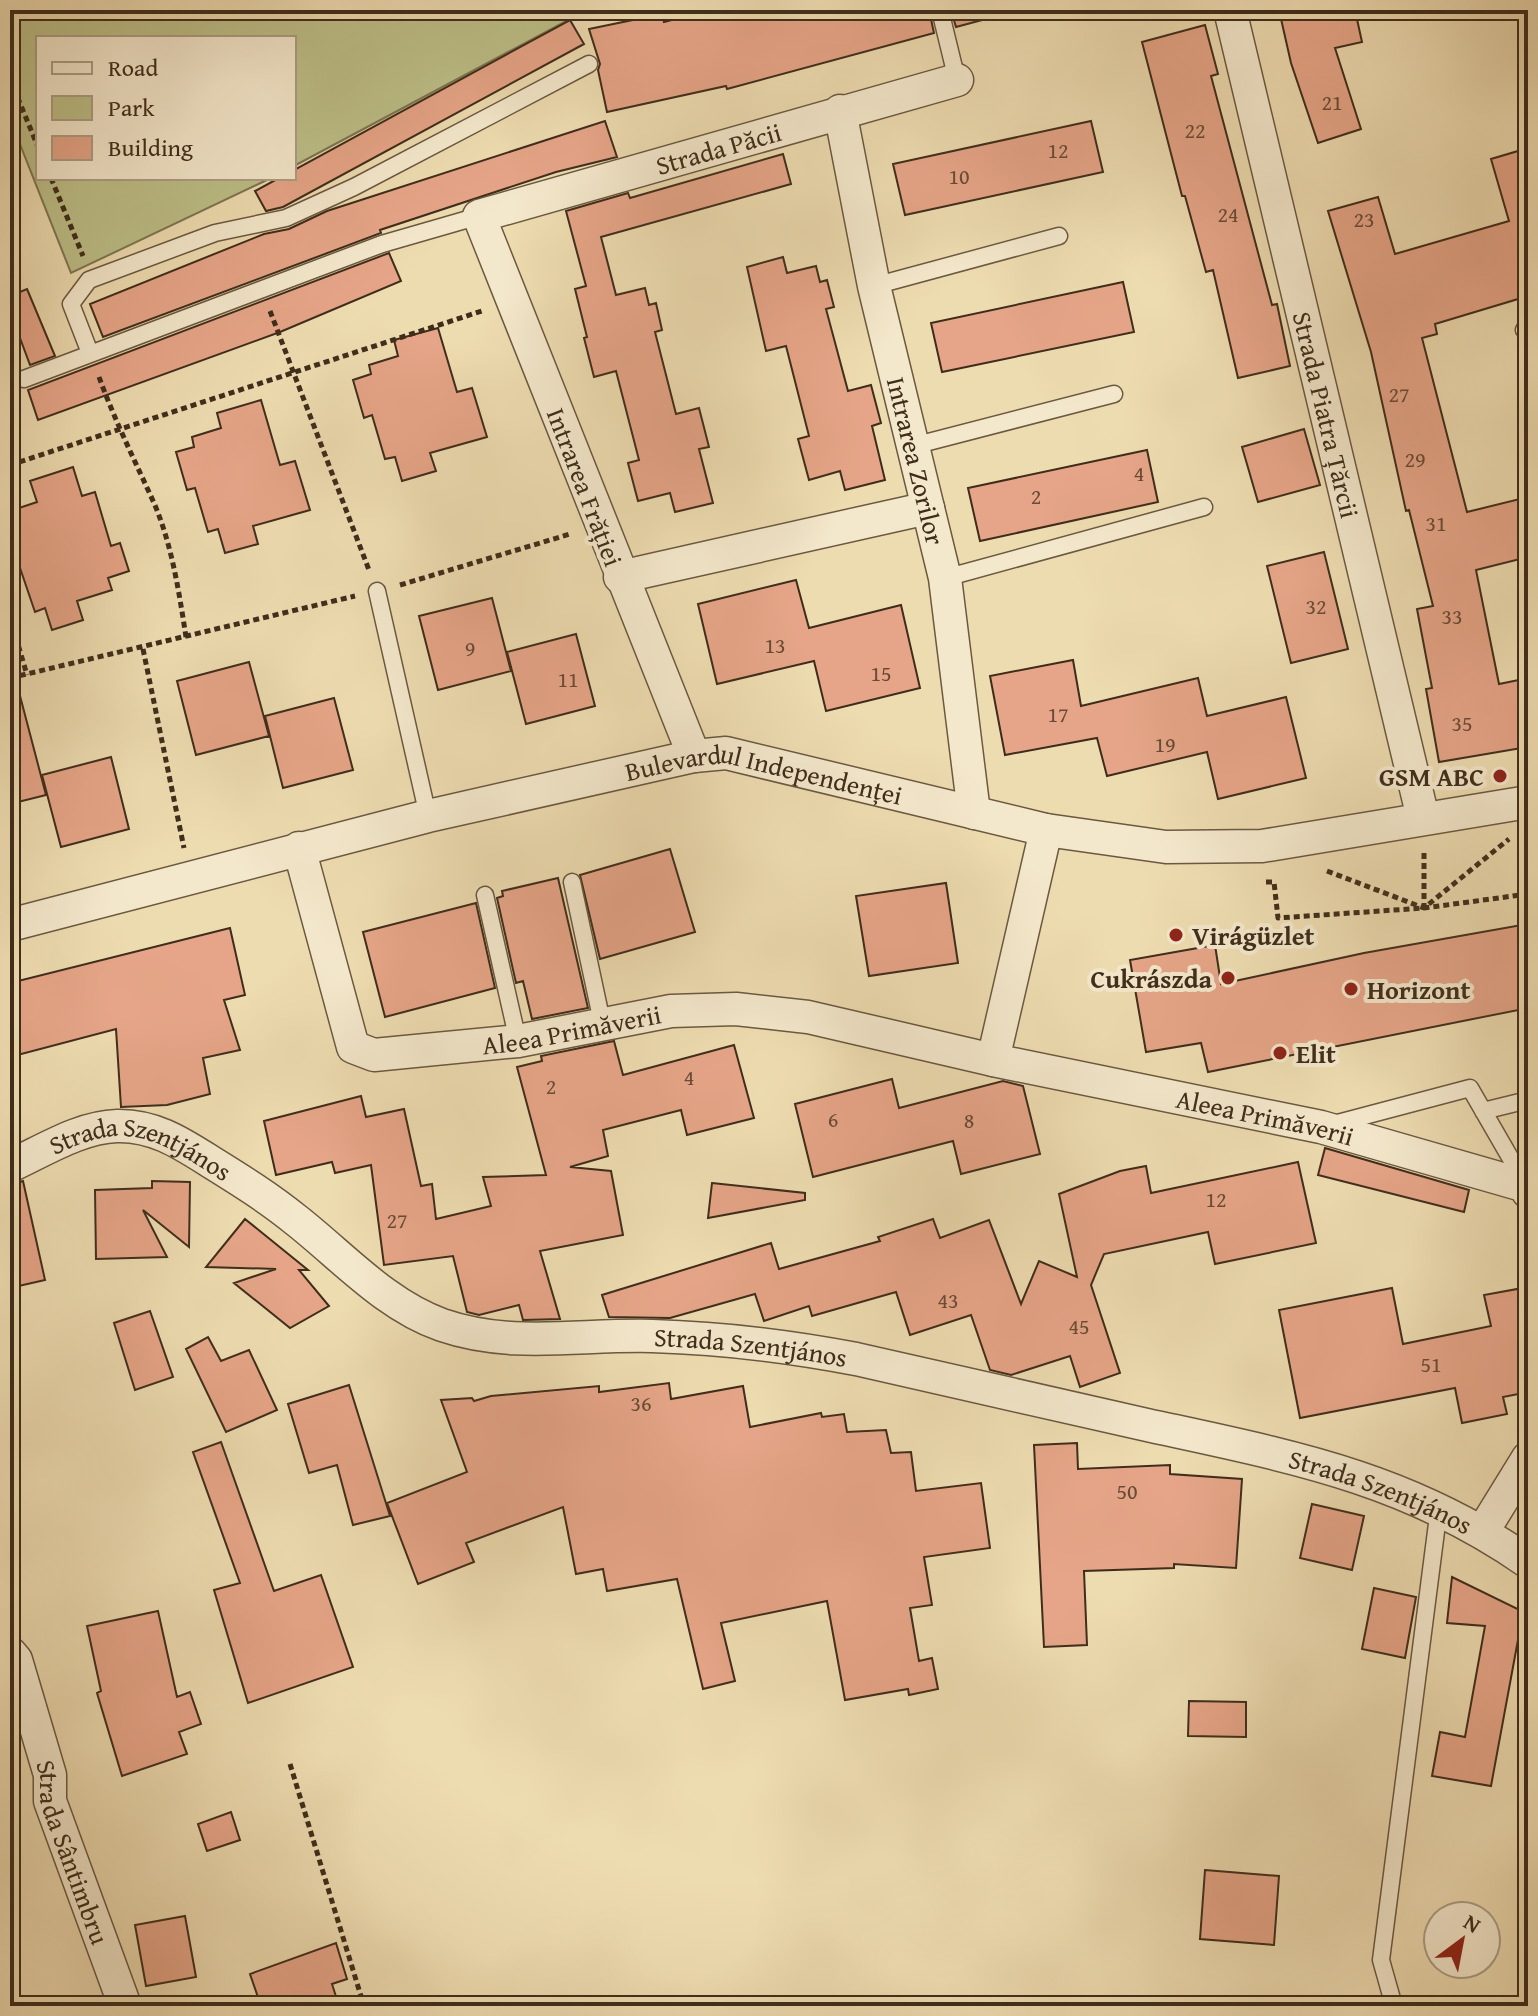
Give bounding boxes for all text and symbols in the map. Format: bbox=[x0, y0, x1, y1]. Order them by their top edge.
legend bbox=[36, 36, 296, 180]
text: Road bbox=[108, 50, 158, 85]
house number: 21 bbox=[1321, 86, 1343, 118]
text: Park bbox=[108, 90, 155, 125]
street label: Strada Păcii bbox=[651, 112, 786, 184]
house number: 22 bbox=[1184, 114, 1206, 146]
text: Building bbox=[108, 130, 193, 165]
house number: 12 bbox=[1047, 134, 1069, 166]
house number: 10 bbox=[948, 160, 970, 192]
house number: 24 bbox=[1217, 198, 1239, 230]
house number: 23 bbox=[1353, 203, 1375, 235]
street label: Strada Piatra Țărcii bbox=[1283, 307, 1370, 522]
street label: Intrarea Zorilor bbox=[877, 373, 956, 549]
house number: 27 bbox=[1388, 378, 1410, 410]
street label: Intrarea Frăției bbox=[537, 402, 633, 572]
house number: 29 bbox=[1404, 443, 1426, 475]
house number: 4 bbox=[1134, 457, 1144, 489]
house number: 2 bbox=[1031, 480, 1041, 512]
house number: 31 bbox=[1425, 507, 1447, 539]
house number: 32 bbox=[1305, 590, 1327, 622]
house number: 33 bbox=[1441, 600, 1463, 632]
house number: 13 bbox=[764, 629, 786, 661]
house number: 9 bbox=[465, 632, 475, 664]
house number: 15 bbox=[870, 657, 892, 689]
house number: 11 bbox=[557, 663, 579, 695]
house number: 17 bbox=[1047, 698, 1069, 730]
house number: 35 bbox=[1451, 707, 1473, 739]
house number: 19 bbox=[1154, 728, 1176, 760]
street label: Bulevardul Independenței bbox=[621, 733, 906, 814]
place label: GSM ABC bbox=[1379, 757, 1484, 796]
marker: GSM ABC bbox=[1491, 767, 1509, 785]
place label: Virágüzlet bbox=[1192, 916, 1315, 955]
marker: Virágüzlet bbox=[1167, 926, 1185, 944]
place label: Cukrászda bbox=[1091, 959, 1213, 998]
marker: Cukrászda bbox=[1219, 969, 1237, 987]
place label: Horizont bbox=[1367, 970, 1470, 1009]
marker: Horizont bbox=[1342, 980, 1360, 998]
street label: Aleea Primăverii bbox=[480, 994, 664, 1064]
place label: Elit bbox=[1296, 1034, 1336, 1073]
marker: Elit bbox=[1271, 1044, 1289, 1062]
house number: 4 bbox=[684, 1061, 694, 1093]
house number: 2 bbox=[546, 1070, 556, 1102]
street label: Aleea Primăverii bbox=[1173, 1078, 1359, 1155]
house number: 6 bbox=[828, 1103, 838, 1135]
house number: 8 bbox=[964, 1104, 974, 1136]
street label: Strada Szentjános bbox=[42, 1106, 240, 1190]
house number: 12 bbox=[1205, 1183, 1227, 1215]
house number: 27 bbox=[386, 1204, 408, 1236]
house number: 43 bbox=[937, 1284, 959, 1316]
house number: 45 bbox=[1068, 1310, 1090, 1342]
street label: Strada Szentjános bbox=[653, 1317, 850, 1376]
house number: 51 bbox=[1420, 1348, 1442, 1380]
house number: 36 bbox=[630, 1387, 652, 1419]
street label: Strada Szentjános bbox=[1285, 1439, 1480, 1543]
house number: 50 bbox=[1116, 1475, 1138, 1507]
street label: Strada Sântimbru bbox=[27, 1755, 120, 1949]
north arrow bbox=[1422, 1900, 1502, 1980]
text: N bbox=[1458, 1906, 1488, 1941]

